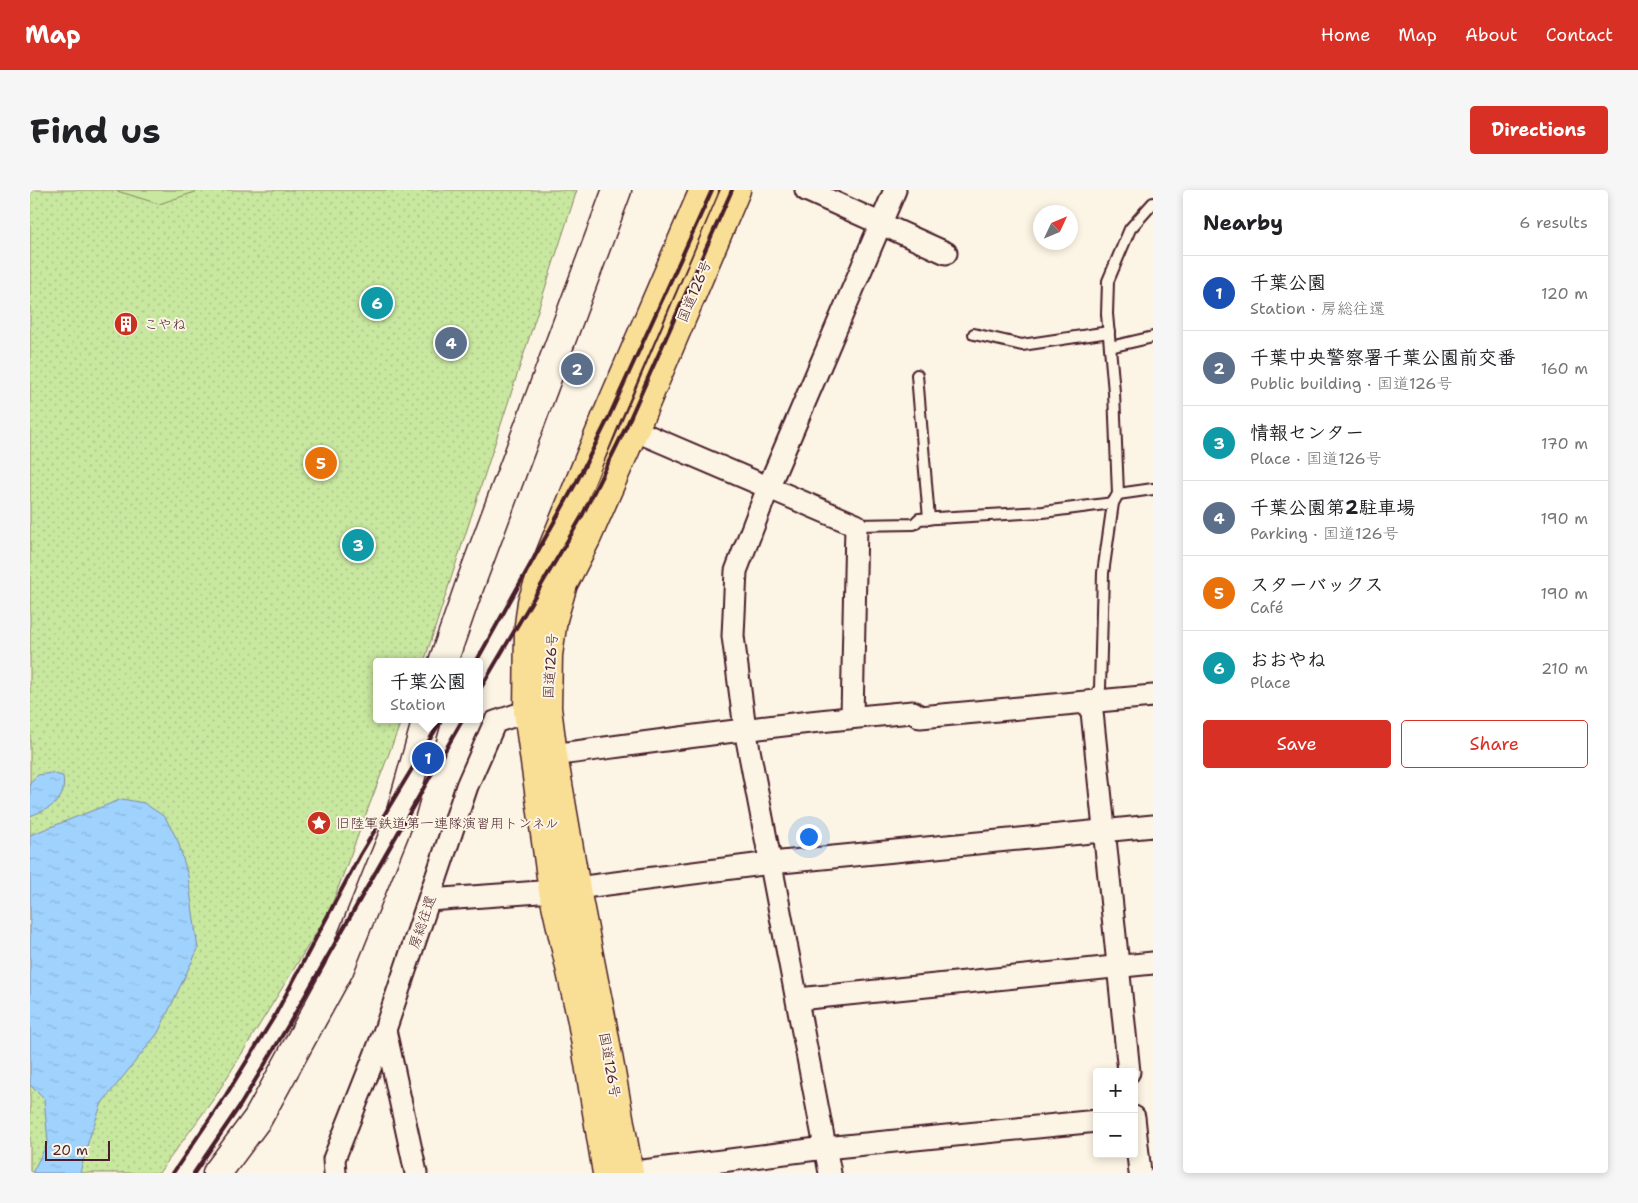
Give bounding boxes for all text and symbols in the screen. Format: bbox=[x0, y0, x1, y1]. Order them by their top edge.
text: Map bbox=[25, 19, 81, 51]
text: Home bbox=[1321, 23, 1370, 47]
text: Map bbox=[1398, 23, 1437, 47]
text: About bbox=[1465, 23, 1518, 47]
text: Contact bbox=[1546, 23, 1613, 47]
button: Directions bbox=[1470, 106, 1608, 154]
text: Find us bbox=[30, 107, 161, 154]
north arrow bbox=[1033, 205, 1078, 250]
text: Nearby bbox=[1203, 209, 1283, 237]
text: 6 results bbox=[1519, 212, 1588, 233]
street label: 国道126号 bbox=[673, 257, 715, 325]
text: 千葉公園 bbox=[1250, 270, 1326, 295]
text: 1 bbox=[1215, 283, 1223, 304]
text: 120 m bbox=[1541, 283, 1588, 304]
pin: 6 bbox=[361, 284, 393, 322]
text: Station · 房総往還 bbox=[1250, 298, 1385, 319]
building icon: こやね bbox=[113, 311, 139, 337]
place label: こやね bbox=[144, 315, 186, 333]
pin: 4 bbox=[435, 324, 467, 362]
text: 千葉中央警察署千葉公園前交番 bbox=[1250, 345, 1516, 370]
pin: 2 bbox=[561, 350, 593, 388]
text: 2 bbox=[1213, 358, 1225, 379]
text: 160 m bbox=[1541, 358, 1588, 379]
text: Public building · 国道126号 bbox=[1250, 373, 1452, 394]
text: 情報センター bbox=[1250, 420, 1364, 445]
text: 3 bbox=[1213, 433, 1225, 454]
text: 170 m bbox=[1541, 433, 1588, 454]
pin: 5 bbox=[305, 444, 337, 482]
text: Place · 国道126号 bbox=[1250, 448, 1382, 469]
text: 千葉公園第2駐車場 bbox=[1250, 495, 1415, 520]
text: 4 bbox=[1213, 508, 1225, 529]
text: 190 m bbox=[1541, 508, 1588, 529]
text: Parking · 国道126号 bbox=[1250, 523, 1399, 544]
pin: 3 bbox=[342, 526, 374, 564]
text: スターバックス bbox=[1250, 572, 1383, 597]
text: 5 bbox=[1214, 583, 1224, 604]
text: 190 m bbox=[1541, 583, 1588, 604]
text: Café bbox=[1250, 597, 1284, 618]
street label: 国道126号 bbox=[539, 632, 561, 700]
text: おおやね bbox=[1250, 647, 1326, 672]
popup bbox=[373, 658, 483, 723]
text: 6 bbox=[1213, 658, 1225, 679]
text: 210 m bbox=[1541, 658, 1588, 679]
text: 千葉公園 bbox=[390, 669, 466, 694]
text: Place bbox=[1250, 672, 1291, 693]
text: Station bbox=[390, 694, 446, 715]
button: Save bbox=[1203, 720, 1391, 768]
button: Share bbox=[1401, 720, 1588, 768]
pin: 1 bbox=[412, 739, 444, 777]
place icon: 旧陸軍鉄道第一連隊演習用トンネル bbox=[306, 810, 332, 836]
place label: 旧陸軍鉄道第一連隊演習用トンネル bbox=[336, 814, 559, 832]
your location bbox=[796, 824, 822, 850]
street label: 房総往還 bbox=[404, 893, 440, 951]
street label: 国道126号 bbox=[595, 1031, 625, 1099]
map controls bbox=[1093, 1068, 1138, 1158]
button: + bbox=[1093, 1068, 1138, 1113]
button: − bbox=[1093, 1113, 1138, 1158]
scale bar bbox=[45, 1138, 110, 1161]
text: 20 m bbox=[52, 1141, 88, 1159]

